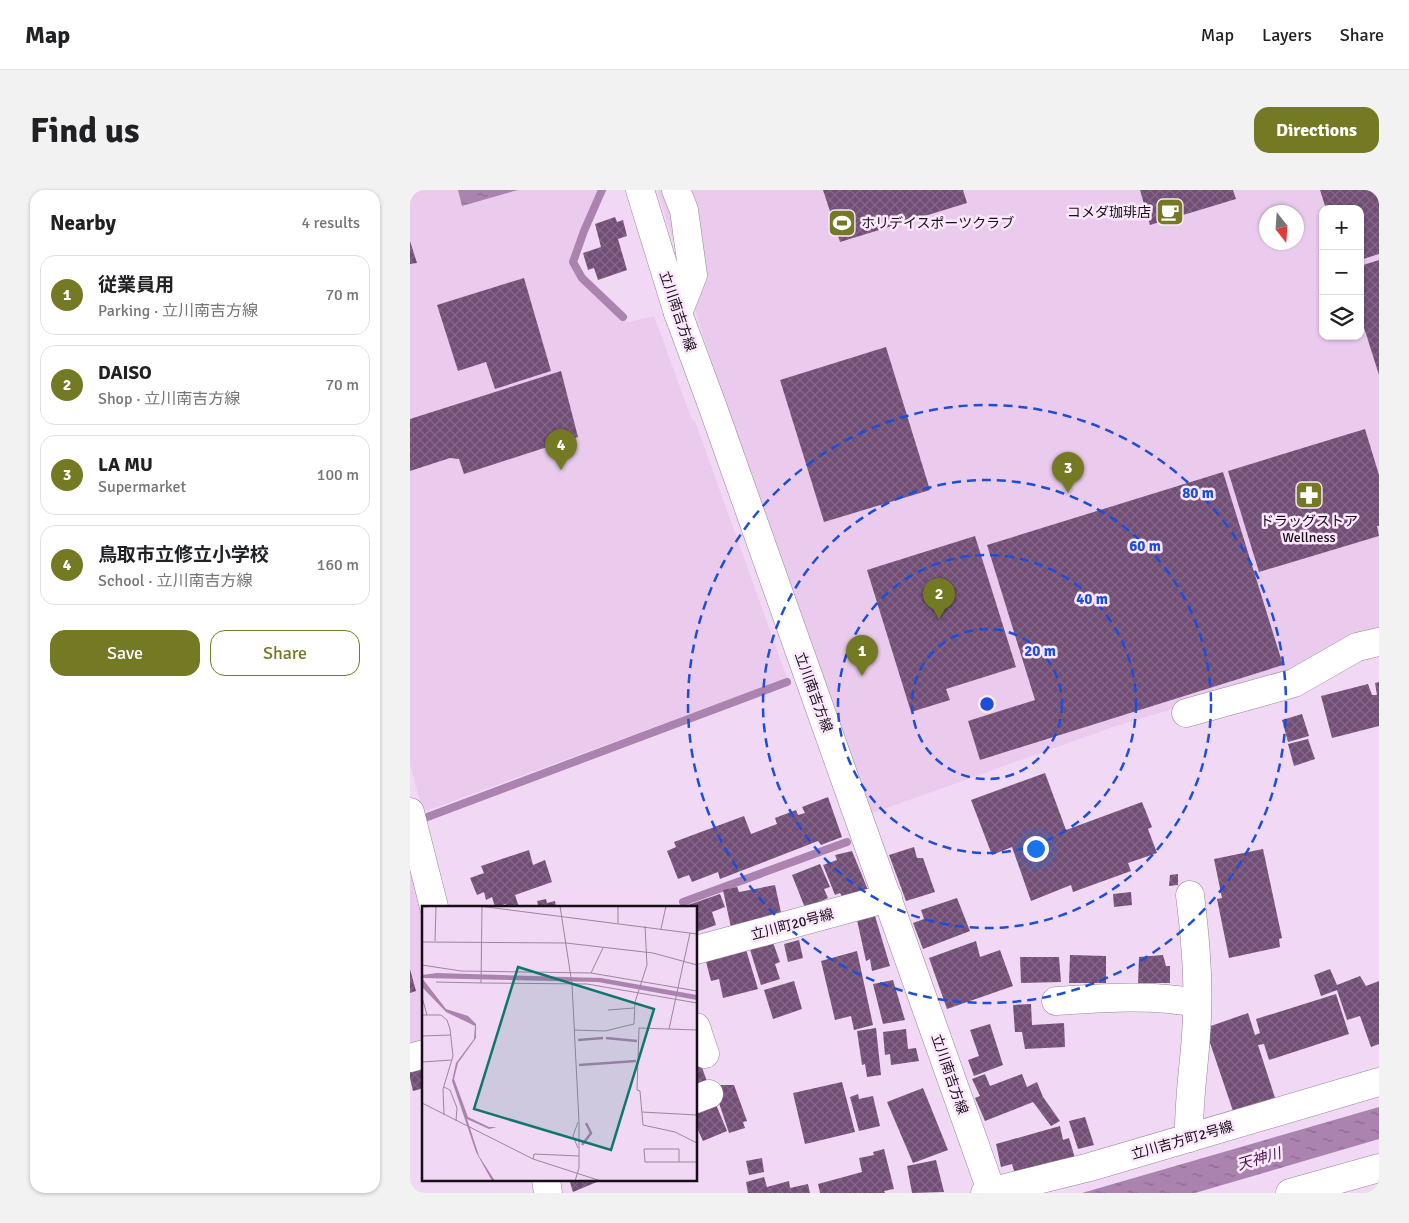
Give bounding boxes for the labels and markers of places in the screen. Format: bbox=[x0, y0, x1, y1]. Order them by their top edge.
cafe icon: コメダ珈琲店 bbox=[1155, 197, 1185, 227]
place label: コメダ珈琲店 bbox=[1067, 204, 1151, 221]
sports icon: ホリデイスポーツクラブ bbox=[827, 208, 857, 238]
place label: ホリデイスポーツクラブ bbox=[861, 215, 1014, 232]
pin: 4 bbox=[545, 429, 577, 470]
pin: 3 bbox=[1052, 452, 1084, 493]
pharmacy icon: ドラッグストア Wellness bbox=[1294, 480, 1324, 510]
place label: ドラッグストア Wellness bbox=[1260, 513, 1358, 546]
pin: 2 bbox=[923, 578, 955, 619]
pin: 1 bbox=[846, 635, 878, 676]
centre of rings bbox=[978, 695, 996, 713]

